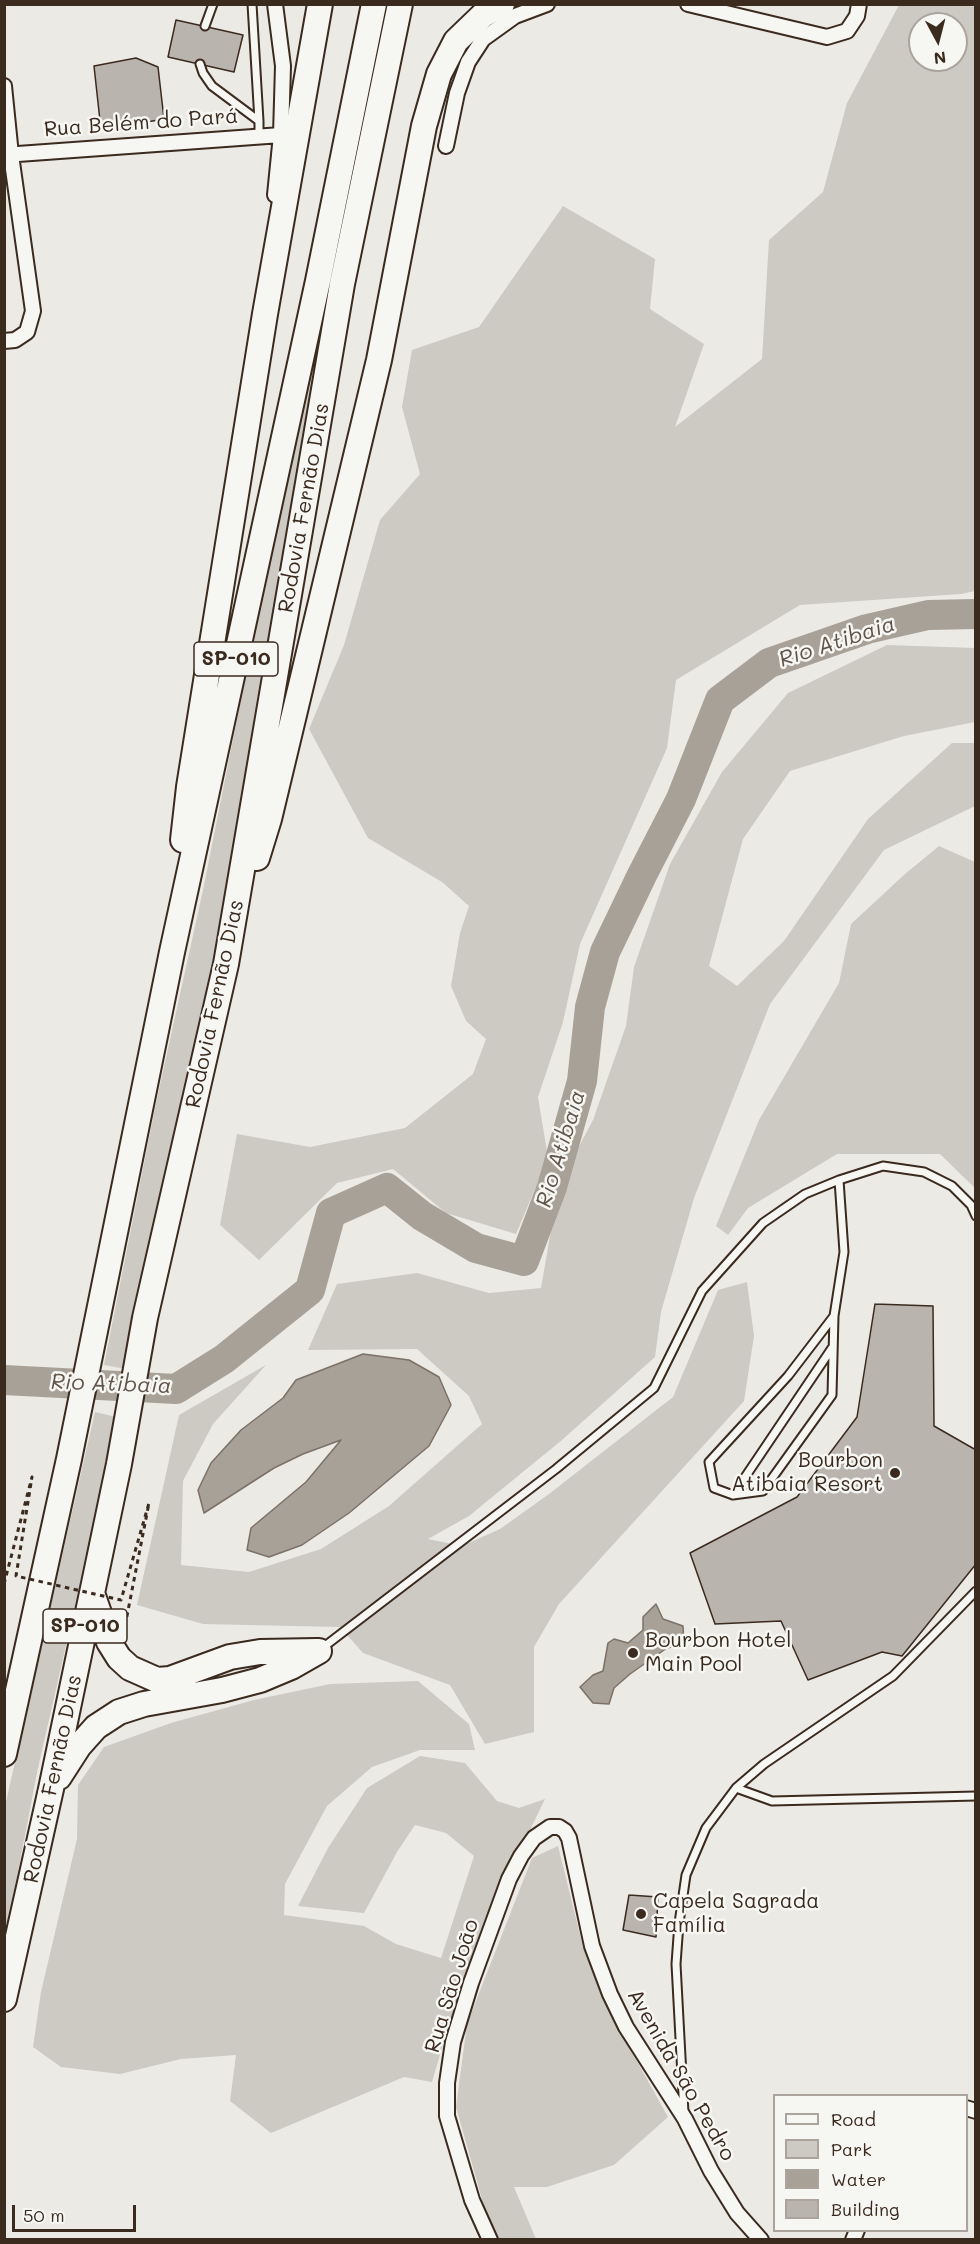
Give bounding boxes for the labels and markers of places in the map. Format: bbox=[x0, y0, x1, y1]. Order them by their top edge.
place label: Bourbon Atibaia Resort bbox=[731, 1448, 883, 1498]
marker: Bourbon Atibaia Resort bbox=[888, 1466, 902, 1480]
place label: Bourbon Hotel Main Pool bbox=[645, 1628, 792, 1678]
marker: Bourbon Hotel Main Pool bbox=[626, 1646, 640, 1660]
place label: Capela Sagrada Família bbox=[653, 1889, 819, 1939]
marker: Capela Sagrada Família bbox=[634, 1907, 648, 1921]

